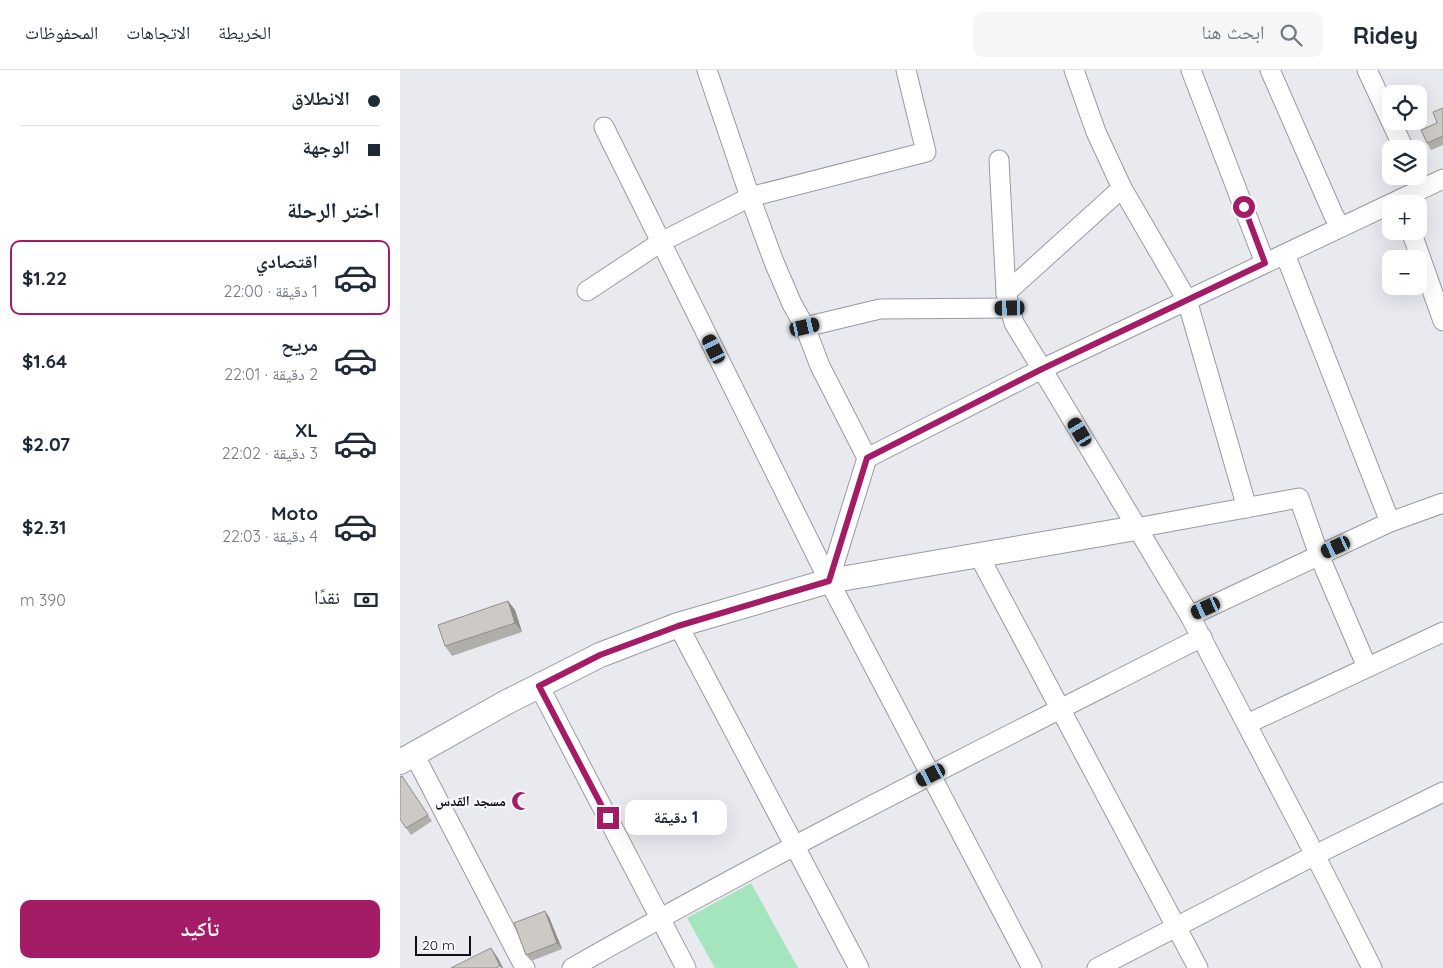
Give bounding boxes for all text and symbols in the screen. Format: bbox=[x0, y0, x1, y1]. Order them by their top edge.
search box bbox=[973, 12, 1323, 57]
text: ابحث هنا bbox=[1202, 20, 1265, 44]
text: Ridey bbox=[1353, 20, 1418, 50]
text: المحفوظات bbox=[25, 21, 98, 44]
text: الاتجاهات bbox=[126, 21, 190, 44]
text: الخريطة bbox=[218, 21, 271, 44]
icon: search bbox=[1277, 21, 1305, 49]
map controls bbox=[1382, 85, 1427, 295]
button: locate bbox=[1382, 85, 1427, 130]
text: الانطلاق bbox=[291, 86, 350, 110]
text: الوجهة bbox=[302, 135, 350, 159]
button: layers bbox=[1382, 140, 1427, 185]
button: + bbox=[1382, 195, 1427, 240]
text: اختر الرحلة bbox=[287, 196, 380, 224]
route start bbox=[1233, 196, 1255, 218]
text: اقتصادي bbox=[256, 249, 318, 273]
button: − bbox=[1382, 250, 1427, 295]
icon: car bbox=[333, 255, 378, 300]
text: $1.22 bbox=[22, 266, 67, 290]
text: 1 دقيقة · 22:00 bbox=[224, 281, 318, 301]
car bbox=[994, 300, 1025, 316]
car bbox=[788, 316, 821, 338]
text: مريح bbox=[281, 332, 318, 356]
car bbox=[700, 332, 727, 366]
icon: car bbox=[333, 338, 378, 383]
text: $1.64 bbox=[22, 349, 67, 373]
text: 2 دقيقة · 22:01 bbox=[224, 364, 318, 384]
car bbox=[1065, 415, 1094, 449]
text: XL bbox=[295, 418, 318, 442]
icon: car bbox=[333, 421, 378, 466]
text: $2.07 bbox=[22, 432, 70, 456]
text: 3 دقيقة · 22:02 bbox=[222, 443, 318, 463]
text: Moto bbox=[271, 501, 318, 525]
icon: car bbox=[333, 504, 378, 549]
text: $2.31 bbox=[22, 515, 66, 539]
text: 4 دقيقة · 22:03 bbox=[222, 526, 318, 546]
car bbox=[1319, 534, 1352, 560]
text: نقدًا bbox=[314, 585, 340, 609]
icon: cash bbox=[352, 586, 380, 614]
text: 390 m bbox=[20, 590, 66, 610]
car bbox=[1189, 595, 1222, 621]
car bbox=[914, 762, 947, 788]
mosque icon: مسجد القدس bbox=[510, 790, 532, 812]
place label: مسجد القدس bbox=[435, 792, 506, 810]
callout: 1 دقيقة bbox=[626, 800, 728, 836]
route end bbox=[597, 807, 619, 829]
text: 1 دقيقة bbox=[654, 807, 698, 827]
button: تأكيد bbox=[20, 900, 380, 958]
scale bar bbox=[415, 933, 471, 956]
text: 20 m bbox=[422, 936, 455, 954]

